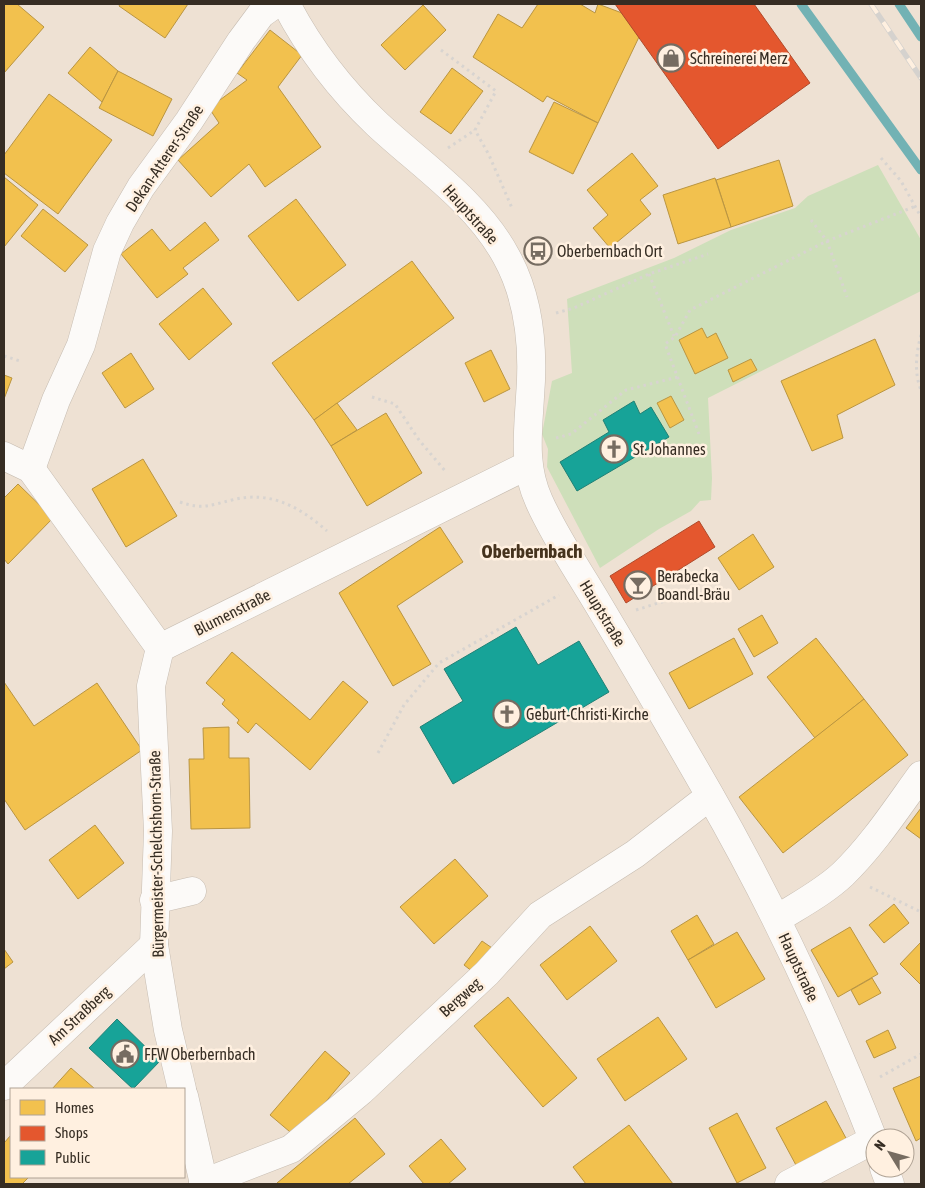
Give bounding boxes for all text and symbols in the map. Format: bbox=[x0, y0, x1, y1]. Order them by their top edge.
shop icon: Schreinerei Merz bbox=[656, 43, 686, 73]
place label: Schreinerei Merz bbox=[690, 49, 788, 67]
street label: Dekan-Atterer-Straße bbox=[122, 101, 206, 215]
street label: Hauptstraße bbox=[439, 181, 502, 248]
bus stop icon: Oberbernbach Ort bbox=[523, 236, 553, 266]
place label: Oberbernbach Ort bbox=[557, 242, 663, 260]
church icon: St. Johannes bbox=[599, 434, 629, 464]
place label: St. Johannes bbox=[633, 440, 706, 458]
district label: Oberbernbach bbox=[482, 540, 582, 562]
place label: Berabecka Boandl-Bräu bbox=[657, 567, 730, 603]
bar icon: Berabecka Boandl-Bräu bbox=[623, 570, 653, 600]
street label: Hauptstraße bbox=[575, 577, 630, 650]
street label: Blumenstraße bbox=[191, 585, 273, 639]
church icon: Geburt-Christi-Kirche bbox=[492, 699, 522, 729]
place label: Geburt-Christi-Kirche bbox=[526, 705, 649, 723]
street label: Bürgermeister-Schelchshorn-Straße bbox=[145, 750, 168, 958]
street label: Hauptstraße bbox=[774, 930, 823, 1005]
street label: Bergweg bbox=[436, 974, 485, 1021]
street label: Am Straßberg bbox=[44, 982, 115, 1049]
public building icon: FFW Oberbernbach bbox=[110, 1039, 140, 1069]
place label: FFW Oberbernbach bbox=[144, 1045, 256, 1063]
legend bbox=[10, 1088, 185, 1178]
text: Homes bbox=[55, 1099, 94, 1116]
text: Shops bbox=[55, 1124, 88, 1141]
north arrow bbox=[865, 1128, 915, 1178]
text: N bbox=[871, 1137, 888, 1153]
text: Public bbox=[55, 1149, 90, 1166]

